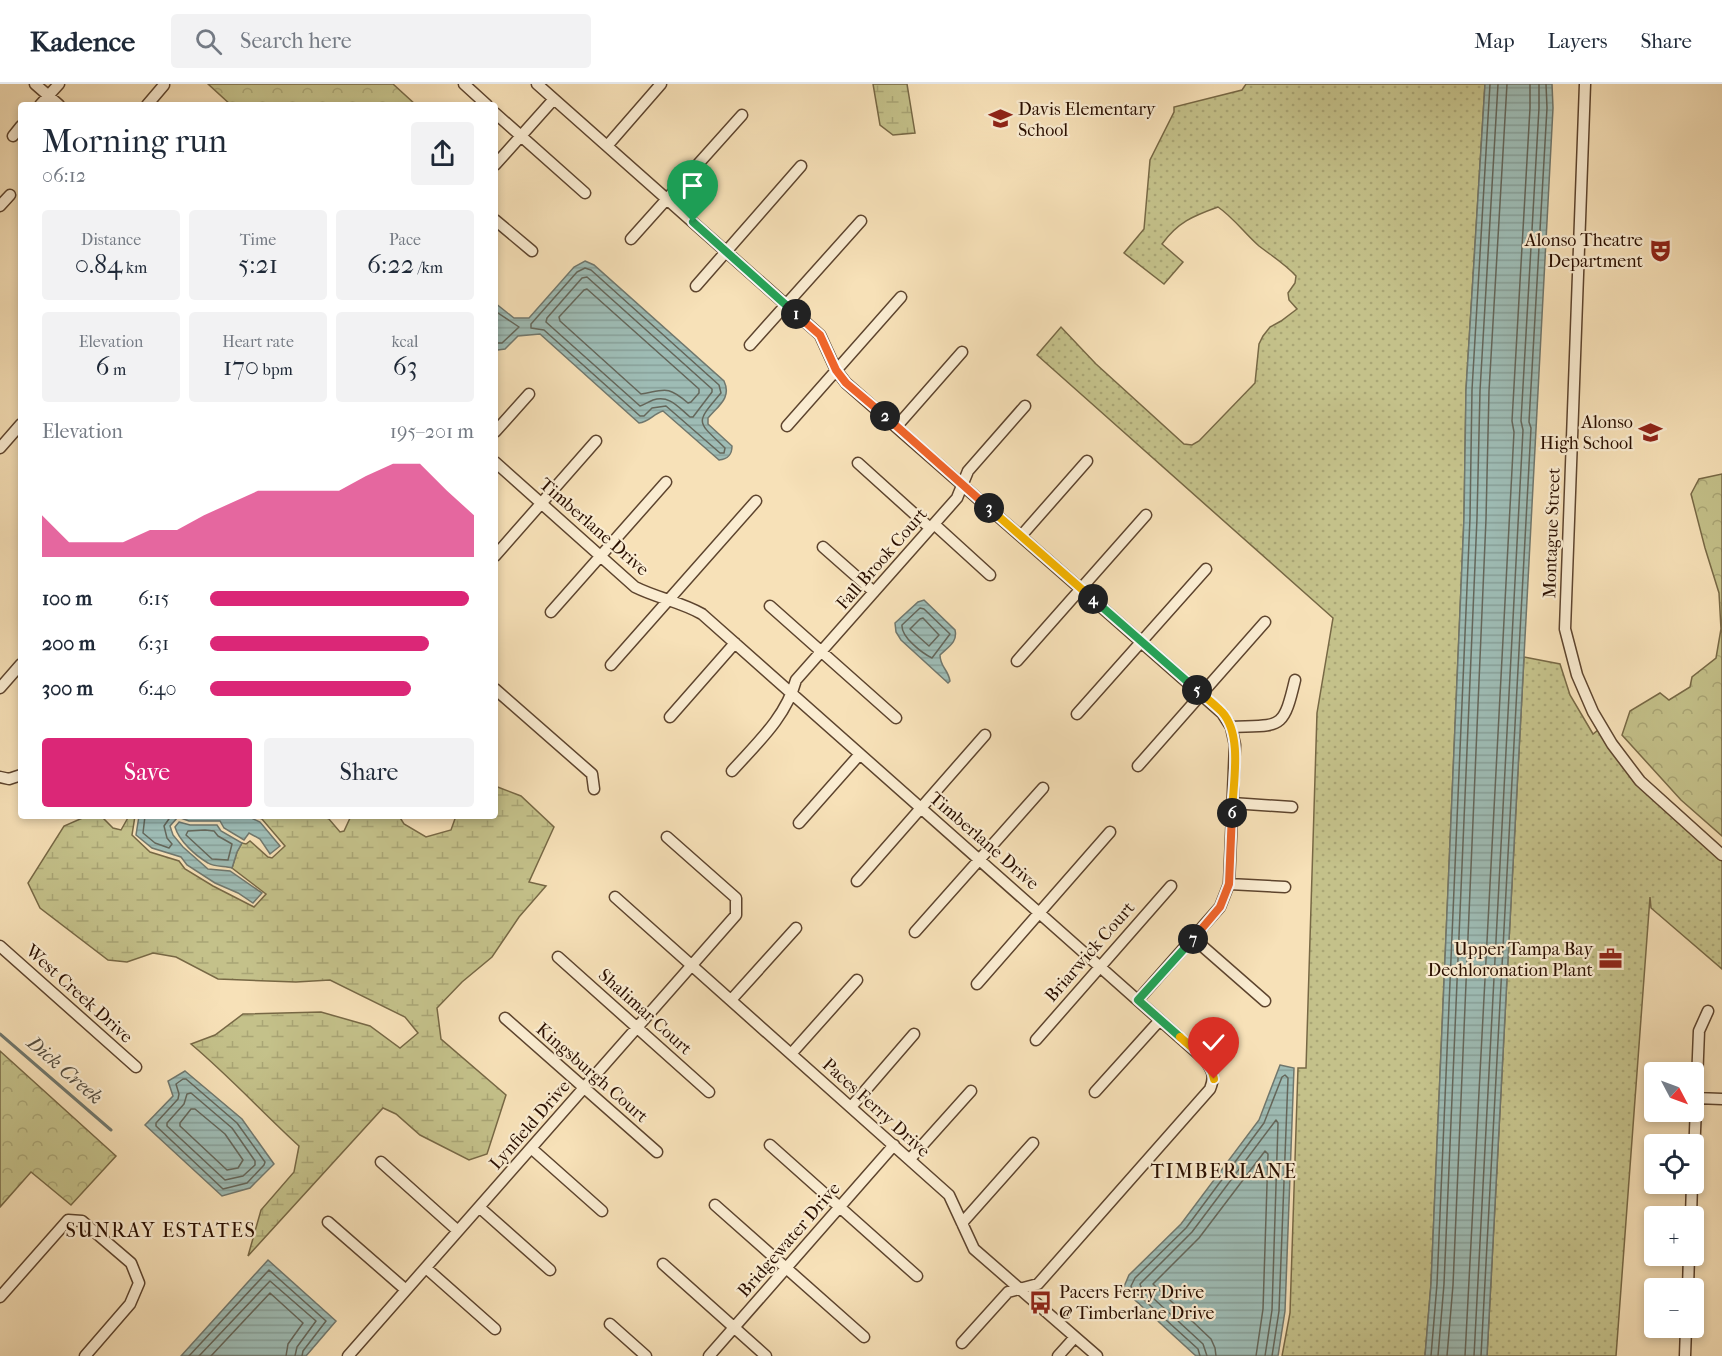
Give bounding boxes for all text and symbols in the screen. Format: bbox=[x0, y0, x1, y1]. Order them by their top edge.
search box bbox=[171, 14, 591, 68]
text: Kadence bbox=[30, 25, 135, 58]
icon: search bbox=[192, 25, 225, 58]
text: Search here bbox=[240, 28, 352, 54]
text: Map bbox=[1474, 29, 1515, 53]
text: Layers bbox=[1548, 29, 1607, 53]
text: Share bbox=[1640, 29, 1692, 53]
place label: Davis Elementary School bbox=[1018, 99, 1157, 141]
school or university icon: Davis Elementary School bbox=[987, 106, 1013, 132]
text: Morning run bbox=[42, 122, 227, 161]
button: share bbox=[411, 122, 474, 185]
pin bbox=[667, 160, 718, 222]
text: 06:12 bbox=[42, 164, 86, 187]
icon: arrive bbox=[676, 169, 709, 202]
text: Distance bbox=[81, 230, 141, 249]
text: Time bbox=[240, 230, 276, 249]
text: Pace bbox=[389, 230, 421, 249]
place label: Alonso Theatre Department bbox=[1524, 230, 1644, 272]
theatre icon: Alonso Theatre Department bbox=[1648, 237, 1674, 263]
text: 0.84 bbox=[75, 249, 122, 280]
text: 5:21 bbox=[238, 249, 278, 280]
text: 6:22 bbox=[367, 249, 414, 280]
text: km bbox=[122, 258, 147, 277]
text: /km bbox=[414, 258, 443, 277]
pin: 1 bbox=[781, 299, 811, 329]
text: 1 bbox=[793, 304, 799, 323]
text: Elevation bbox=[79, 332, 143, 351]
text: Heart rate bbox=[222, 332, 294, 351]
text: kcal bbox=[392, 332, 418, 351]
text: 6 bbox=[96, 351, 110, 382]
text: 170 bbox=[223, 351, 259, 382]
text: 63 bbox=[393, 351, 417, 382]
text: m bbox=[110, 360, 126, 379]
text: bpm bbox=[259, 360, 293, 379]
pin: 2 bbox=[870, 401, 900, 431]
text: 2 bbox=[881, 406, 889, 425]
place label: Alonso High School bbox=[1540, 412, 1633, 454]
school or university icon: Alonso High School bbox=[1638, 419, 1664, 445]
text: Elevation bbox=[42, 420, 123, 443]
text: 195–201 m bbox=[390, 420, 474, 443]
street label: Montague Street bbox=[1539, 467, 1565, 599]
street label: Timberlane Drive bbox=[535, 474, 653, 580]
pin: 3 bbox=[974, 493, 1004, 523]
text: 3 bbox=[986, 498, 992, 517]
street label: Fall Brook Court bbox=[832, 504, 932, 614]
pin: 4 bbox=[1078, 584, 1108, 614]
text: 100 m bbox=[42, 587, 92, 610]
text: 6:15 bbox=[138, 587, 169, 610]
text: 4 bbox=[1088, 589, 1098, 608]
text: 200 m bbox=[42, 632, 95, 655]
text: 6:31 bbox=[138, 632, 169, 655]
pin: 5 bbox=[1182, 675, 1212, 705]
text: 300 m bbox=[42, 677, 93, 700]
text: 6:40 bbox=[138, 677, 177, 700]
text: 5 bbox=[1194, 680, 1200, 699]
button: Save bbox=[42, 738, 252, 807]
button: Share bbox=[264, 738, 474, 807]
street label: Timberlane Drive bbox=[925, 788, 1043, 894]
pin: 6 bbox=[1217, 798, 1247, 828]
text: 6 bbox=[1228, 803, 1236, 822]
street label: Briarwick Court bbox=[1041, 897, 1140, 1006]
pin: 7 bbox=[1178, 924, 1208, 954]
text: 7 bbox=[1189, 929, 1197, 948]
place label: Upper Tampa Bay Dechloronation Plant bbox=[1427, 939, 1594, 981]
street label: West Creek Drive bbox=[20, 940, 137, 1048]
office icon: Upper Tampa Bay Dechloronation Plant bbox=[1598, 946, 1624, 972]
street label: Shalimar Court bbox=[594, 965, 696, 1060]
pin bbox=[1188, 1017, 1239, 1079]
street label: Kingsburgh Court bbox=[532, 1019, 653, 1128]
icon: check bbox=[1197, 1026, 1230, 1059]
water label: Dick Creek bbox=[21, 1030, 107, 1109]
street label: Paces Ferry Drive bbox=[818, 1054, 934, 1162]
north arrow bbox=[1644, 1062, 1704, 1122]
map controls bbox=[1644, 1062, 1704, 1338]
street label: Lynfield Drive bbox=[485, 1076, 575, 1174]
button: locate bbox=[1644, 1134, 1704, 1194]
district label: TIMBERLANE bbox=[1151, 1160, 1297, 1183]
street label: Bridgewater Drive bbox=[733, 1178, 845, 1302]
button: + bbox=[1644, 1206, 1704, 1266]
district label: SUNRAY ESTATES bbox=[66, 1219, 256, 1242]
button: − bbox=[1644, 1278, 1704, 1338]
place label: Pacers Ferry Drive @ Timberlane Drive bbox=[1059, 1282, 1215, 1324]
bus stop icon: Pacers Ferry Drive @ Timberlane Drive bbox=[1028, 1289, 1054, 1315]

